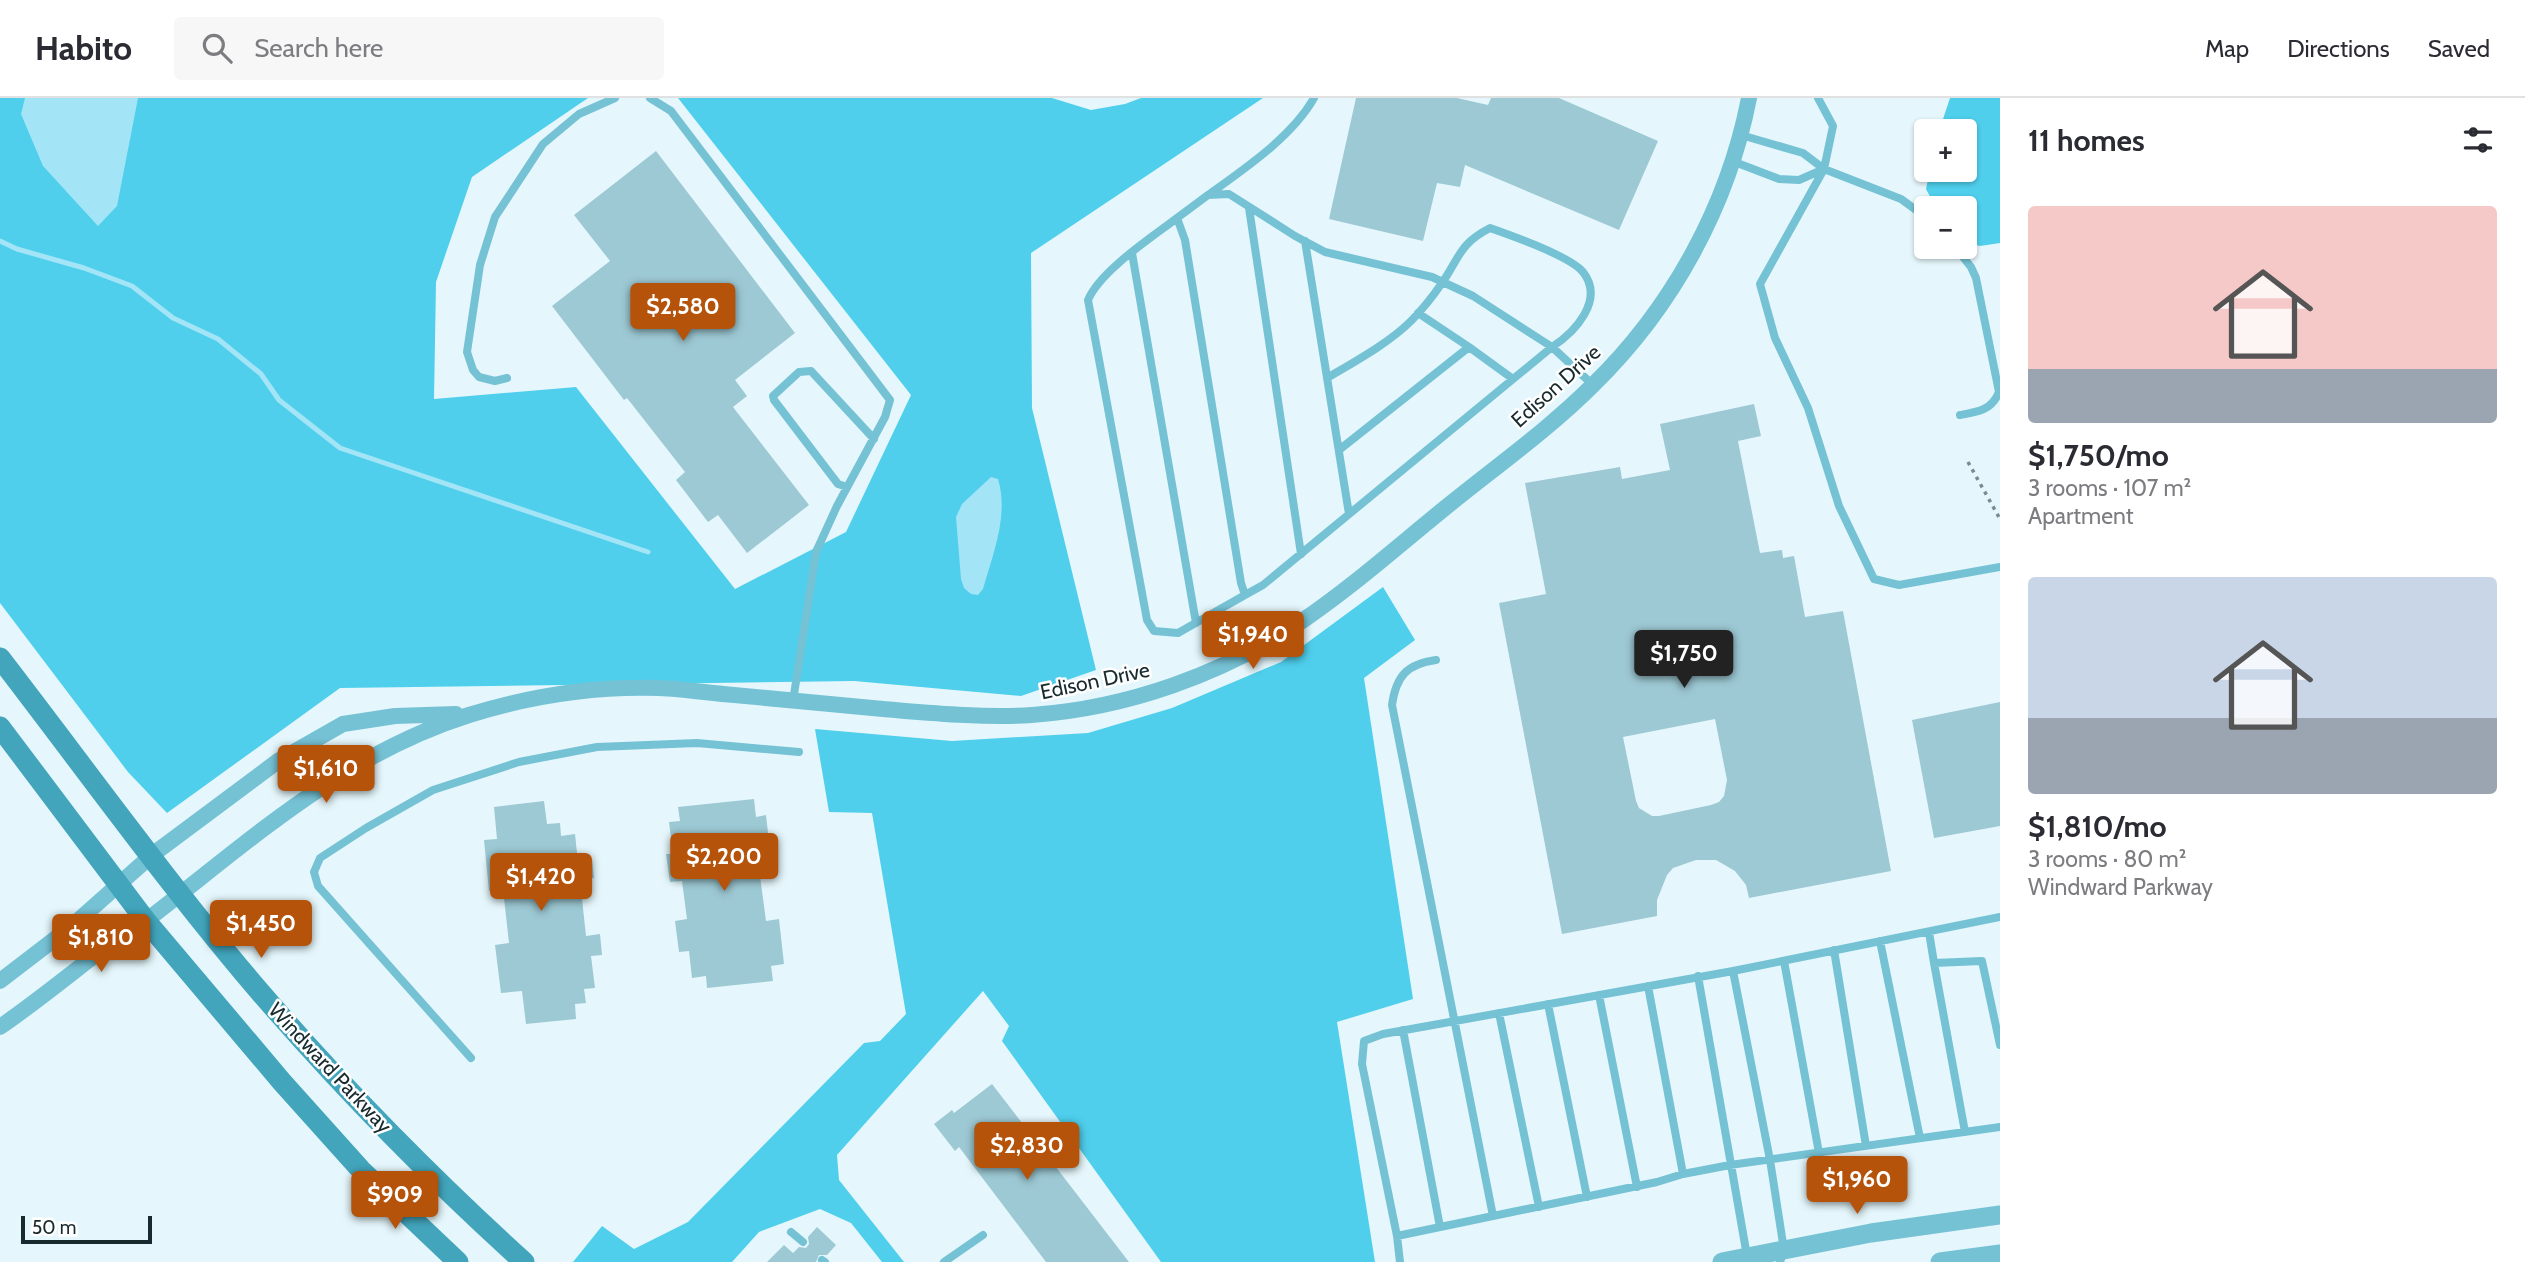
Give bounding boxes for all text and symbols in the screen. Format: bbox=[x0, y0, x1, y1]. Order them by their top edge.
search box bbox=[174, 17, 664, 80]
text: Habito bbox=[35, 28, 132, 68]
icon: search bbox=[198, 29, 236, 67]
text: Search here bbox=[254, 32, 383, 64]
text: Map bbox=[2205, 34, 2249, 63]
text: Directions bbox=[2287, 34, 2390, 63]
text: Saved bbox=[2428, 34, 2490, 63]
map controls bbox=[1914, 119, 1977, 259]
button: + bbox=[1914, 119, 1977, 182]
icon: filters bbox=[2459, 121, 2497, 159]
text: 11 homes bbox=[2028, 122, 2145, 159]
button: − bbox=[1914, 196, 1977, 259]
icon: home bbox=[2200, 251, 2326, 377]
pin: $2,580 bbox=[626, 284, 740, 343]
text: $2,580 bbox=[646, 292, 720, 320]
street label: Edison Drive bbox=[1506, 339, 1606, 432]
text: $1,750/mo bbox=[2028, 437, 2169, 474]
text: 3 rooms · 107 m² bbox=[2028, 474, 2191, 502]
text: Apartment bbox=[2028, 502, 2133, 530]
pin: $1,940 bbox=[1196, 612, 1310, 671]
text: $1,940 bbox=[1218, 620, 1288, 648]
icon: home bbox=[2200, 622, 2326, 748]
pin: $1,750 bbox=[1627, 630, 1741, 690]
text: $1,750 bbox=[1650, 639, 1718, 667]
street label: Edison Drive bbox=[1038, 657, 1152, 704]
pin: $1,610 bbox=[269, 746, 383, 805]
text: $1,610 bbox=[294, 754, 358, 782]
text: $1,810/mo bbox=[2028, 808, 2167, 845]
pin: $2,200 bbox=[667, 834, 781, 893]
text: $2,200 bbox=[686, 842, 762, 870]
text: 3 rooms · 80 m² bbox=[2028, 845, 2186, 873]
pin: $1,420 bbox=[484, 854, 598, 913]
text: $1,420 bbox=[506, 862, 576, 890]
text: Windward Parkway bbox=[2028, 873, 2213, 901]
pin: $1,450 bbox=[204, 900, 318, 960]
text: $1,450 bbox=[226, 909, 296, 937]
pin: $1,810 bbox=[44, 914, 158, 974]
text: $1,810 bbox=[68, 923, 134, 951]
street label: Windward Parkway bbox=[264, 997, 397, 1138]
pin: $2,830 bbox=[970, 1122, 1084, 1182]
text: $2,830 bbox=[990, 1131, 1064, 1159]
pin: $1,960 bbox=[1800, 1156, 1914, 1216]
text: $1,960 bbox=[1823, 1165, 1891, 1193]
pin: $909 bbox=[354, 1172, 436, 1231]
text: $909 bbox=[367, 1180, 423, 1208]
scale bar bbox=[21, 1213, 152, 1245]
text: 50 m bbox=[32, 1216, 76, 1239]

